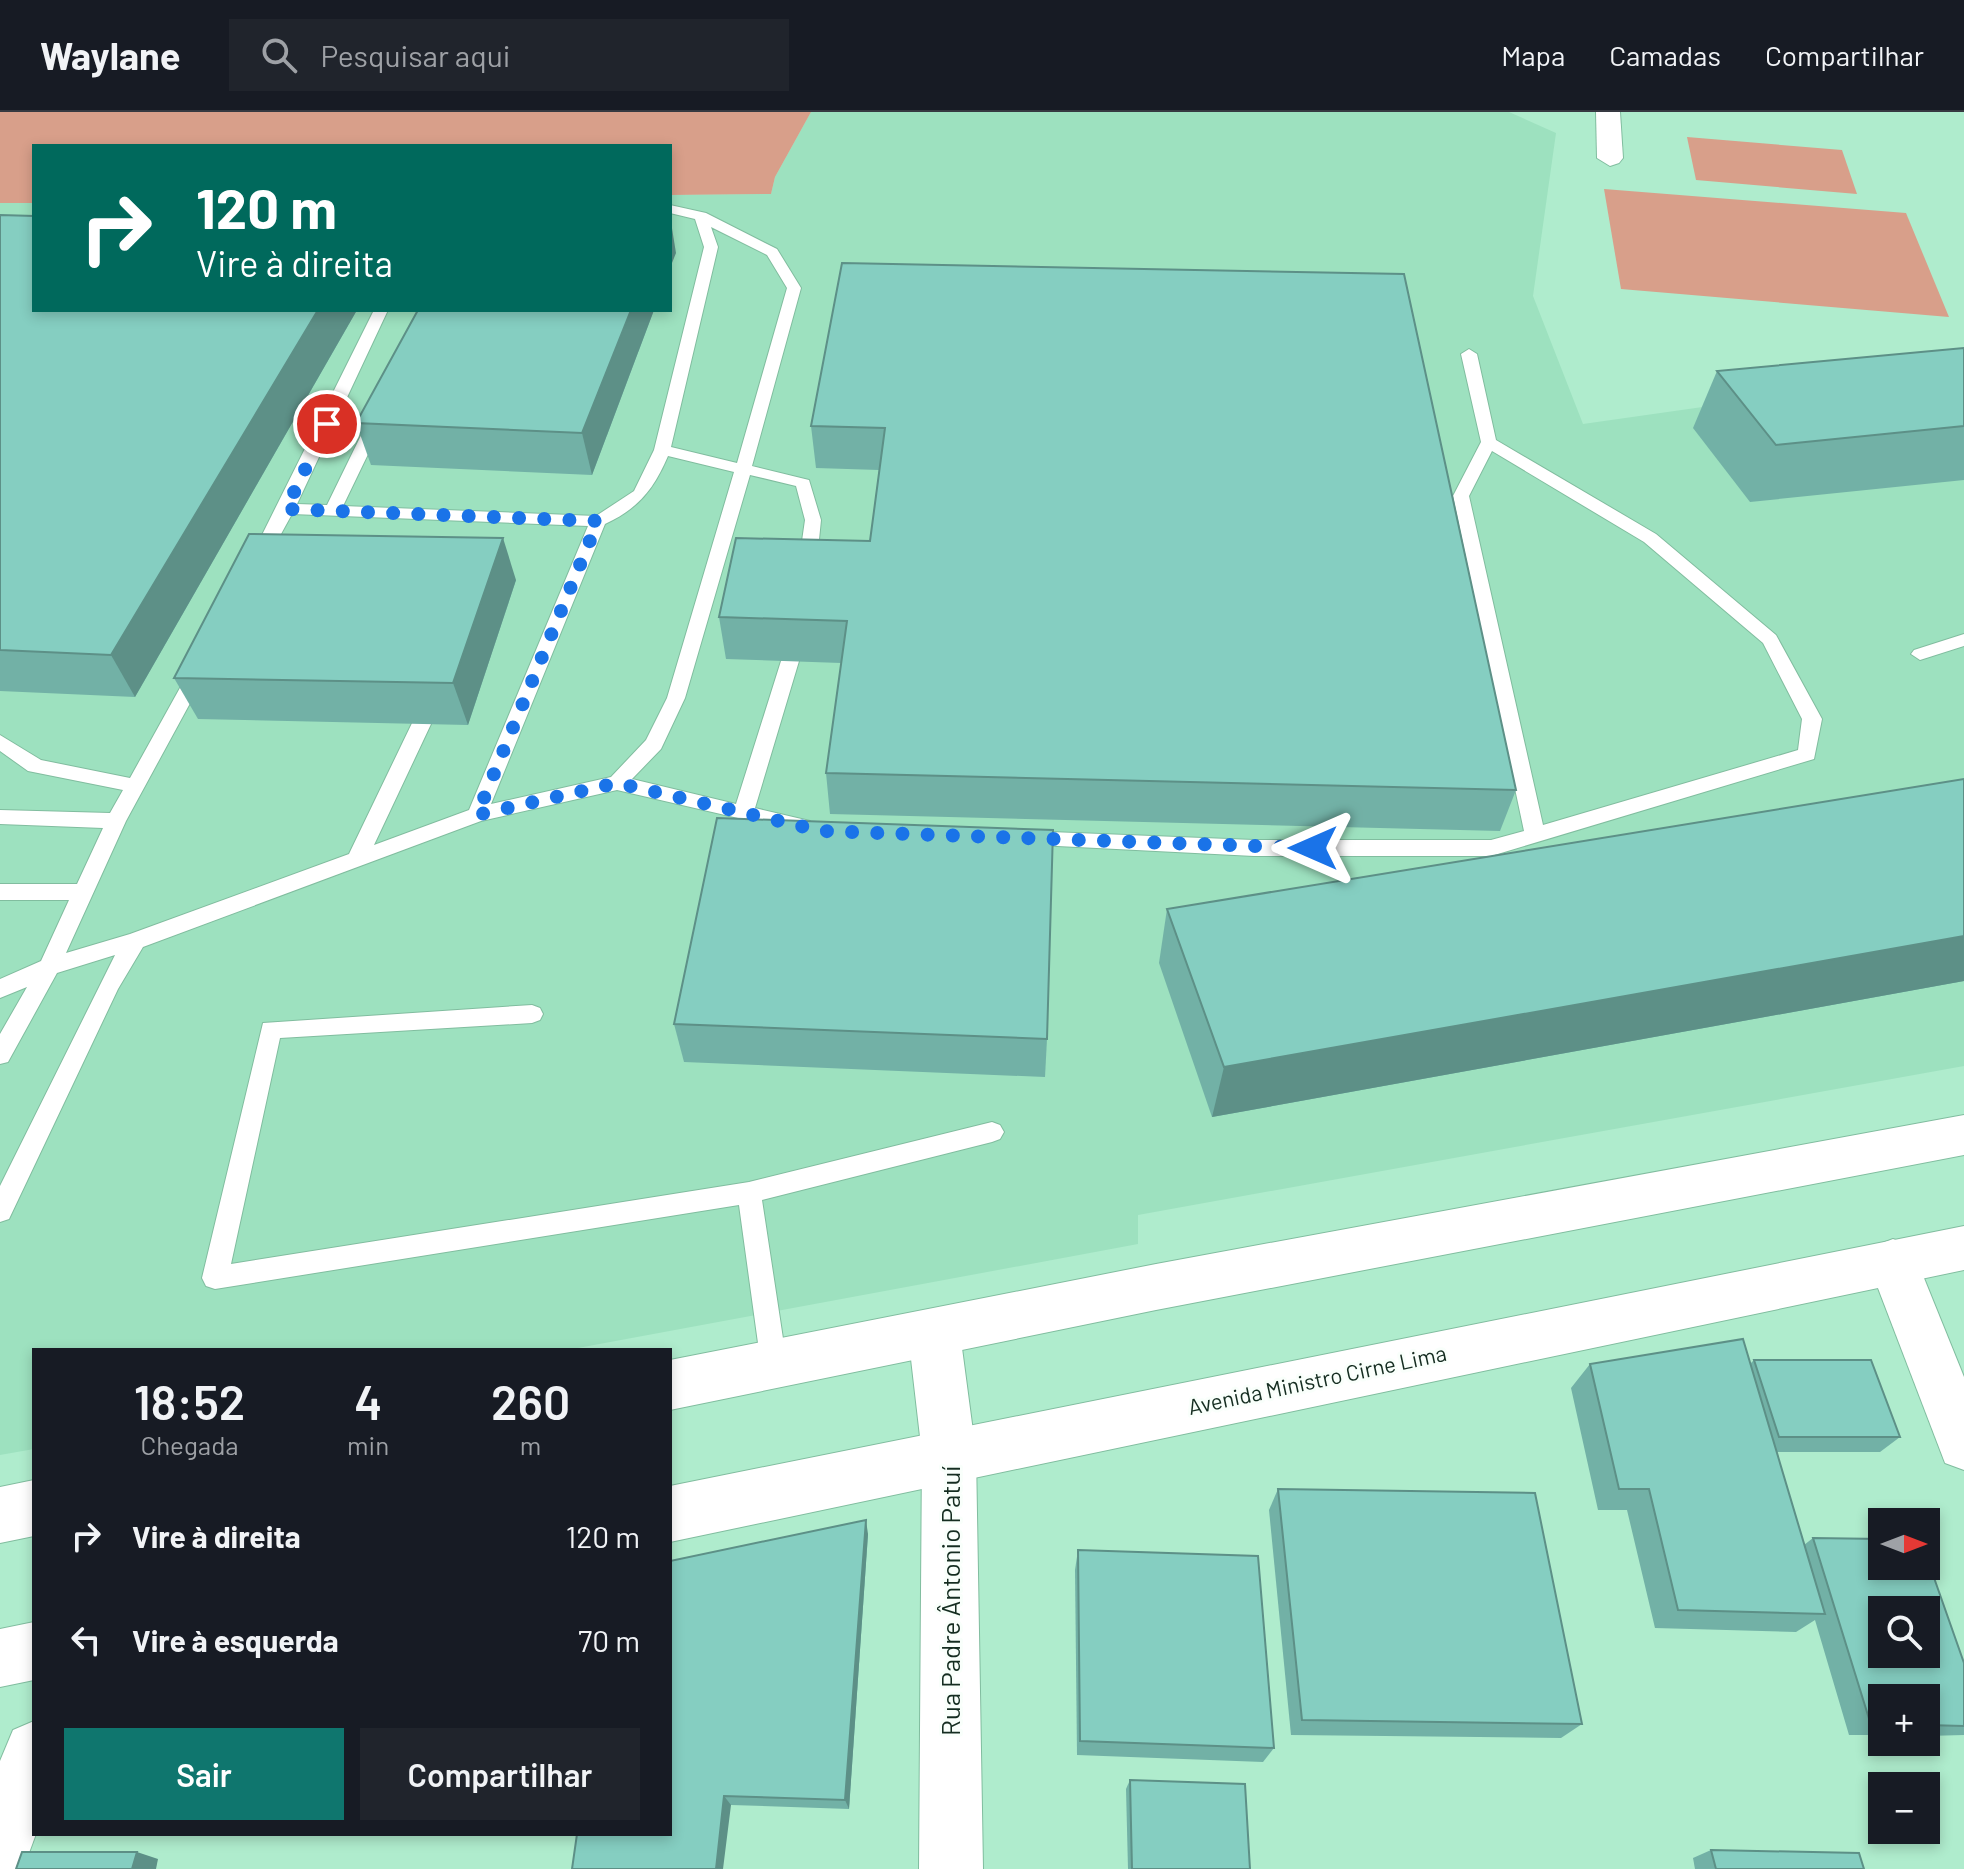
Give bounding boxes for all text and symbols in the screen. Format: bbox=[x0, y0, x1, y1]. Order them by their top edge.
search box bbox=[229, 19, 789, 91]
text: Waylane bbox=[40, 32, 181, 78]
icon: search bbox=[257, 33, 301, 77]
text: Pesquisar aqui bbox=[321, 37, 511, 73]
text: Mapa bbox=[1501, 38, 1565, 72]
text: Camadas bbox=[1609, 38, 1721, 72]
text: Compartilhar bbox=[1765, 38, 1924, 72]
text: 120 m bbox=[196, 173, 337, 240]
icon: right bbox=[64, 176, 168, 280]
text: Vire à direita bbox=[196, 241, 393, 284]
pin bbox=[293, 390, 361, 458]
icon: arrive bbox=[305, 402, 349, 446]
position arrow bbox=[1271, 806, 1355, 890]
street label: Avenida Ministro Cirne Lima bbox=[1185, 1339, 1449, 1419]
text: 18:52 bbox=[134, 1372, 245, 1430]
text: 4 bbox=[354, 1372, 382, 1430]
text: 260 bbox=[491, 1372, 570, 1430]
text: Chegada bbox=[140, 1429, 239, 1460]
text: min bbox=[347, 1429, 389, 1460]
text: m bbox=[520, 1429, 541, 1460]
street label: Rua Padre Ântonio Patuí bbox=[934, 1466, 965, 1736]
north arrow bbox=[1868, 1508, 1940, 1580]
map controls bbox=[1868, 1508, 1940, 1844]
icon: right bbox=[64, 1514, 108, 1558]
text: Vire à direita bbox=[132, 1518, 301, 1554]
text: 120 m bbox=[566, 1518, 640, 1554]
button: search bbox=[1868, 1596, 1940, 1668]
icon: left bbox=[64, 1618, 108, 1662]
text: Vire à esquerda bbox=[132, 1622, 339, 1658]
text: 70 m bbox=[578, 1622, 640, 1658]
button: + bbox=[1868, 1684, 1940, 1756]
button: Sair bbox=[64, 1728, 344, 1820]
button: Compartilhar bbox=[360, 1728, 640, 1820]
button: − bbox=[1868, 1772, 1940, 1844]

